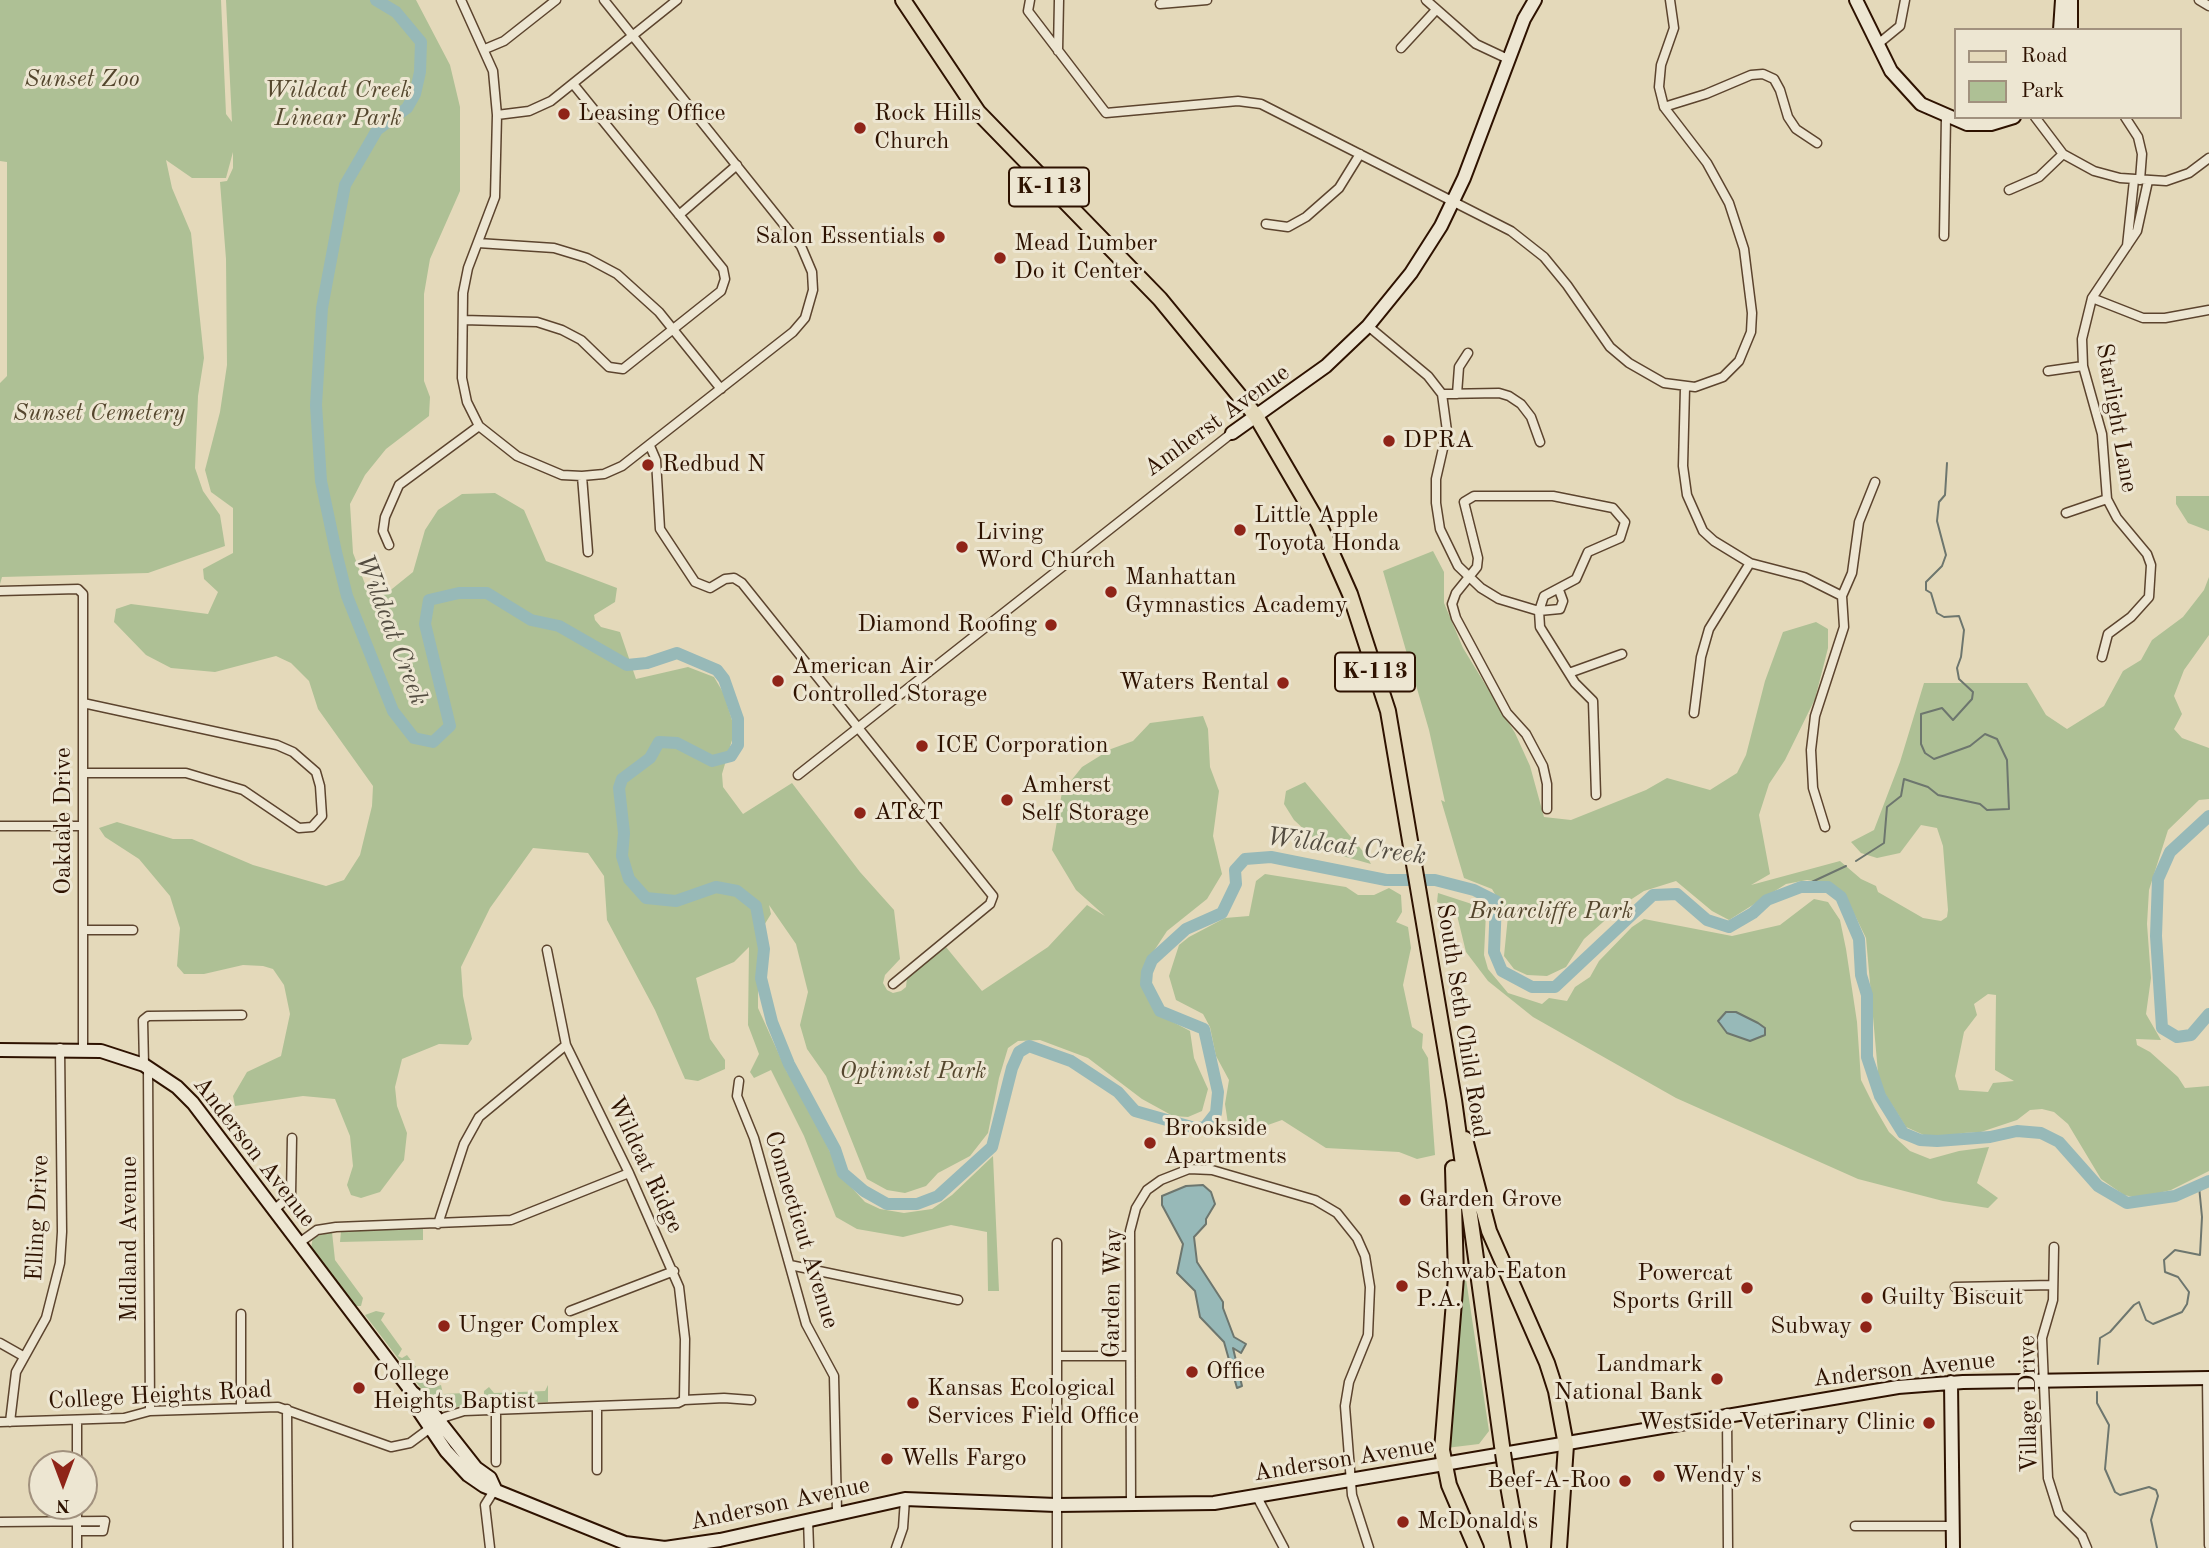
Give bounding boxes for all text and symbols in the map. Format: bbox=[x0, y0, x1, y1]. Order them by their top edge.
legend bbox=[1954, 28, 2181, 119]
text: Road bbox=[2021, 46, 2068, 67]
park label: Sunset Zoo bbox=[24, 66, 140, 94]
park label: Wildcat Creek Linear Park bbox=[264, 77, 412, 133]
text: Park bbox=[2021, 81, 2064, 102]
place label: Leasing Office bbox=[578, 100, 725, 128]
place label: Rock Hills Church bbox=[874, 100, 982, 156]
marker: Leasing Office bbox=[556, 106, 572, 122]
marker: Rock Hills Church bbox=[852, 120, 868, 136]
road number: K-113 bbox=[1009, 168, 1089, 206]
place label: Salon Essentials bbox=[755, 223, 925, 251]
marker: Salon Essentials bbox=[931, 229, 947, 245]
place label: Mead Lumber Do it Center bbox=[1014, 230, 1157, 286]
marker: Mead Lumber Do it Center bbox=[992, 250, 1008, 266]
street label: Starlight Lane bbox=[2089, 341, 2143, 495]
street label: Amherst Avenue bbox=[1139, 358, 1295, 484]
park label: Sunset Cemetery bbox=[13, 400, 185, 428]
place label: DPRA bbox=[1403, 427, 1474, 455]
marker: DPRA bbox=[1381, 433, 1397, 449]
place label: Redbud N bbox=[662, 451, 766, 479]
marker: Redbud N bbox=[640, 457, 656, 473]
place label: Little Apple Toyota Honda bbox=[1254, 502, 1400, 558]
place label: Living Word Church bbox=[976, 519, 1116, 575]
marker: Little Apple Toyota Honda bbox=[1232, 522, 1248, 538]
marker: Living Word Church bbox=[954, 539, 970, 555]
water label: Wildcat Creek bbox=[348, 550, 434, 710]
place label: Manhattan Gymnastics Academy bbox=[1125, 564, 1348, 620]
marker: Manhattan Gymnastics Academy bbox=[1103, 584, 1119, 600]
place label: Diamond Roofing bbox=[857, 611, 1037, 639]
marker: Diamond Roofing bbox=[1043, 617, 1059, 633]
road number: K-113 bbox=[1335, 652, 1415, 692]
place label: American Air Controlled Storage bbox=[792, 653, 987, 709]
place label: Waters Rental bbox=[1119, 669, 1269, 697]
marker: American Air Controlled Storage bbox=[770, 673, 786, 689]
marker: Waters Rental bbox=[1275, 675, 1291, 691]
place label: ICE Corporation bbox=[936, 732, 1108, 760]
marker: ICE Corporation bbox=[914, 738, 930, 754]
street label: Oakdale Drive bbox=[50, 747, 78, 895]
place label: Amherst Self Storage bbox=[1021, 772, 1149, 828]
marker: Amherst Self Storage bbox=[999, 792, 1015, 808]
place label: AT&T bbox=[874, 799, 943, 827]
marker: AT&T bbox=[852, 805, 868, 821]
water label: Wildcat Creek bbox=[1264, 822, 1428, 872]
park label: Briarcliffe Park bbox=[1469, 898, 1633, 926]
street label: South Seth Child Road bbox=[1429, 902, 1495, 1140]
park label: Optimist Park bbox=[839, 1058, 987, 1086]
street label: Anderson Avenue bbox=[186, 1071, 322, 1233]
street label: Wildcat Ridge bbox=[601, 1092, 689, 1238]
place label: Brookside Apartments bbox=[1164, 1115, 1287, 1171]
street label: Connecticut Avenue bbox=[757, 1128, 845, 1332]
marker: Brookside Apartments bbox=[1142, 1135, 1158, 1151]
street label: Elling Drive bbox=[20, 1154, 56, 1282]
street label: Midland Avenue bbox=[116, 1156, 144, 1322]
place label: Garden Grove bbox=[1419, 1186, 1562, 1214]
marker: Garden Grove bbox=[1397, 1192, 1413, 1208]
street label: Garden Way bbox=[1097, 1228, 1129, 1358]
place label: Schwab-Eaton P.A. bbox=[1416, 1258, 1567, 1314]
place label: Powercat Sports Grill bbox=[1612, 1260, 1733, 1316]
marker: Schwab-Eaton P.A. bbox=[1394, 1278, 1410, 1294]
marker: Powercat Sports Grill bbox=[1739, 1280, 1755, 1296]
place label: Guilty Biscuit bbox=[1881, 1284, 2024, 1312]
marker: Guilty Biscuit bbox=[1859, 1290, 1875, 1306]
place label: Unger Complex bbox=[458, 1312, 620, 1340]
place label: Subway bbox=[1770, 1313, 1852, 1341]
marker: Unger Complex bbox=[436, 1318, 452, 1334]
marker: Subway bbox=[1858, 1319, 1874, 1335]
street label: Village Drive bbox=[2013, 1335, 2045, 1473]
street label: Anderson Avenue bbox=[1812, 1346, 1996, 1394]
place label: Landmark National Bank bbox=[1554, 1351, 1703, 1407]
place label: Office bbox=[1206, 1358, 1265, 1386]
place label: College Heights Baptist bbox=[373, 1360, 536, 1416]
marker: Office bbox=[1184, 1364, 1200, 1380]
marker: Landmark National Bank bbox=[1709, 1371, 1725, 1387]
place label: Kansas Ecological Services Field Office bbox=[927, 1375, 1139, 1431]
street label: College Heights Road bbox=[47, 1376, 273, 1416]
marker: College Heights Baptist bbox=[351, 1380, 367, 1396]
marker: Kansas Ecological Services Field Office bbox=[905, 1395, 921, 1411]
place label: Westside Veterinary Clinic bbox=[1639, 1409, 1915, 1437]
marker: Westside Veterinary Clinic bbox=[1921, 1415, 1937, 1431]
street label: Anderson Avenue bbox=[1251, 1431, 1437, 1489]
place label: Wells Fargo bbox=[901, 1445, 1027, 1473]
north arrow bbox=[28, 1450, 98, 1520]
marker: Wells Fargo bbox=[879, 1451, 895, 1467]
place label: Wendy's bbox=[1673, 1462, 1762, 1490]
place label: Beef-A-Roo bbox=[1487, 1467, 1611, 1495]
marker: Wendy's bbox=[1651, 1468, 1667, 1484]
street label: Anderson Avenue bbox=[688, 1471, 872, 1537]
marker: Beef-A-Roo bbox=[1617, 1473, 1633, 1489]
text: N bbox=[56, 1495, 70, 1514]
place label: McDonald's bbox=[1417, 1508, 1538, 1536]
marker: McDonald's bbox=[1395, 1514, 1411, 1530]

